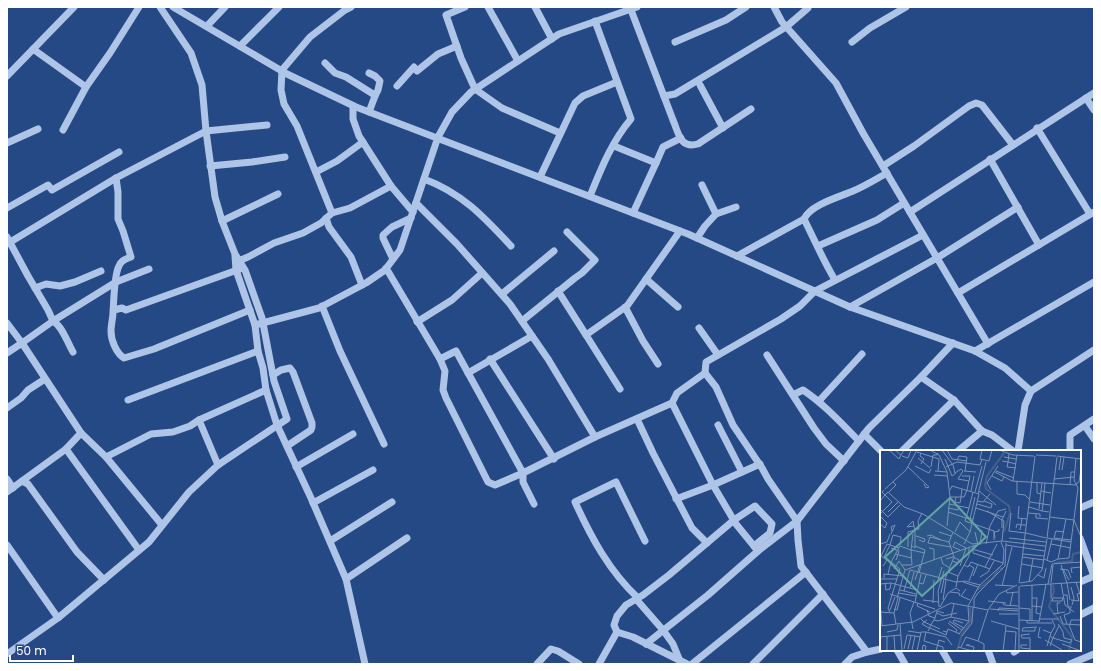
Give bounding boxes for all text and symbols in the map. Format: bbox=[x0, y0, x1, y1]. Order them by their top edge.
inset map bbox=[880, 450, 1081, 651]
scale bar bbox=[10, 637, 73, 663]
text: 50 m bbox=[16, 642, 47, 659]

